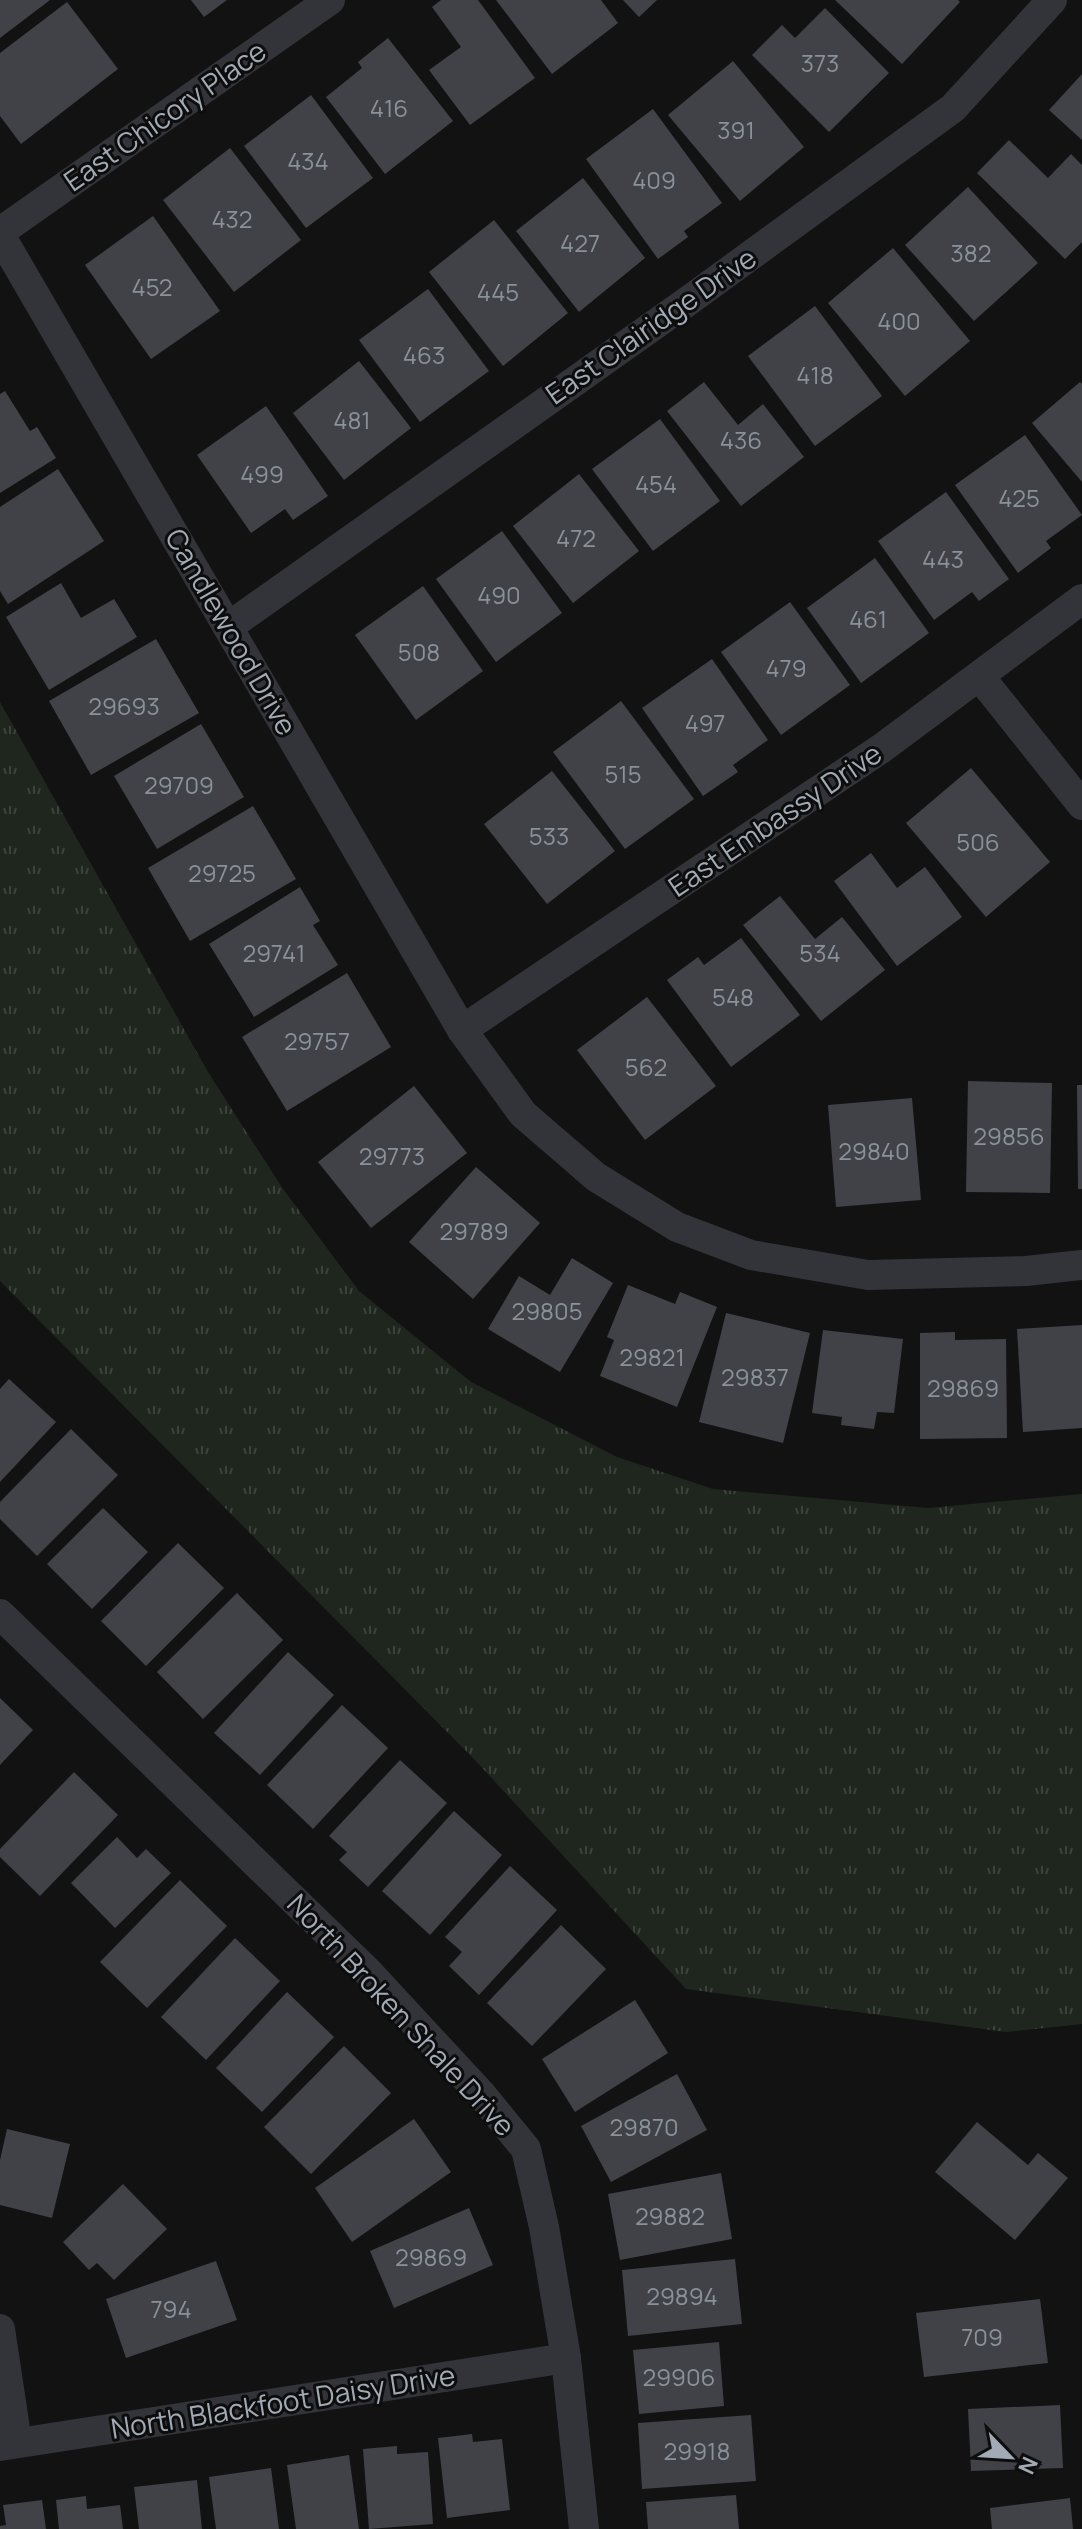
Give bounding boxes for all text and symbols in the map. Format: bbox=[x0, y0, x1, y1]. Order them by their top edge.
street label: East Chicory Place bbox=[56, 31, 273, 199]
house number: 373 bbox=[801, 46, 839, 79]
house number: 416 bbox=[370, 91, 408, 124]
house number: 391 bbox=[717, 113, 755, 146]
house number: 434 bbox=[287, 144, 329, 177]
house number: 409 bbox=[632, 163, 676, 196]
house number: 432 bbox=[211, 202, 253, 235]
house number: 427 bbox=[560, 226, 600, 259]
house number: 382 bbox=[951, 236, 991, 269]
street label: East Clairidge Drive bbox=[538, 238, 763, 412]
house number: 452 bbox=[131, 270, 173, 303]
house number: 445 bbox=[477, 275, 519, 308]
house number: 400 bbox=[877, 304, 921, 337]
house number: 463 bbox=[403, 338, 445, 371]
house number: 418 bbox=[796, 358, 834, 391]
house number: 481 bbox=[333, 403, 371, 436]
house number: 436 bbox=[720, 423, 762, 456]
house number: 499 bbox=[240, 457, 284, 490]
house number: 454 bbox=[635, 467, 677, 500]
house number: 425 bbox=[998, 481, 1040, 514]
street label: Candlewood Drive bbox=[157, 521, 307, 742]
house number: 472 bbox=[556, 521, 596, 554]
house number: 443 bbox=[922, 542, 964, 575]
house number: 490 bbox=[477, 578, 521, 611]
house number: 461 bbox=[849, 602, 887, 635]
house number: 508 bbox=[398, 635, 440, 668]
house number: 479 bbox=[765, 651, 807, 684]
house number: 29693 bbox=[88, 689, 160, 722]
house number: 497 bbox=[685, 706, 725, 739]
street label: East Embassy Drive bbox=[660, 734, 889, 905]
house number: 515 bbox=[604, 757, 642, 790]
house number: 29709 bbox=[144, 768, 214, 801]
house number: 533 bbox=[529, 819, 569, 852]
house number: 506 bbox=[956, 825, 1000, 858]
house number: 29725 bbox=[188, 856, 256, 889]
house number: 29741 bbox=[243, 936, 305, 969]
house number: 534 bbox=[799, 936, 841, 969]
house number: 548 bbox=[712, 980, 754, 1013]
house number: 29757 bbox=[284, 1024, 350, 1057]
house number: 562 bbox=[625, 1050, 667, 1083]
house number: 29856 bbox=[973, 1119, 1045, 1152]
house number: 29840 bbox=[838, 1134, 910, 1167]
house number: 29773 bbox=[359, 1139, 425, 1172]
house number: 29789 bbox=[439, 1214, 509, 1247]
house number: 29805 bbox=[511, 1294, 583, 1327]
house number: 29821 bbox=[619, 1340, 685, 1373]
house number: 29837 bbox=[721, 1360, 789, 1393]
house number: 29869 bbox=[927, 1371, 999, 1404]
street label: North Broken Shale Drive bbox=[279, 1885, 524, 2144]
house number: 29870 bbox=[609, 2110, 679, 2143]
house number: 29882 bbox=[635, 2199, 705, 2232]
house number: 29869 bbox=[395, 2240, 467, 2273]
house number: 29894 bbox=[646, 2279, 718, 2312]
house number: 794 bbox=[150, 2292, 192, 2325]
house number: 709 bbox=[961, 2320, 1003, 2353]
street label: North Blackfoot Daisy Drive bbox=[108, 2355, 458, 2447]
house number: 29906 bbox=[643, 2360, 716, 2393]
north arrow bbox=[970, 2417, 1050, 2497]
house number: 29918 bbox=[664, 2434, 730, 2467]
text: N bbox=[1011, 2452, 1045, 2479]

